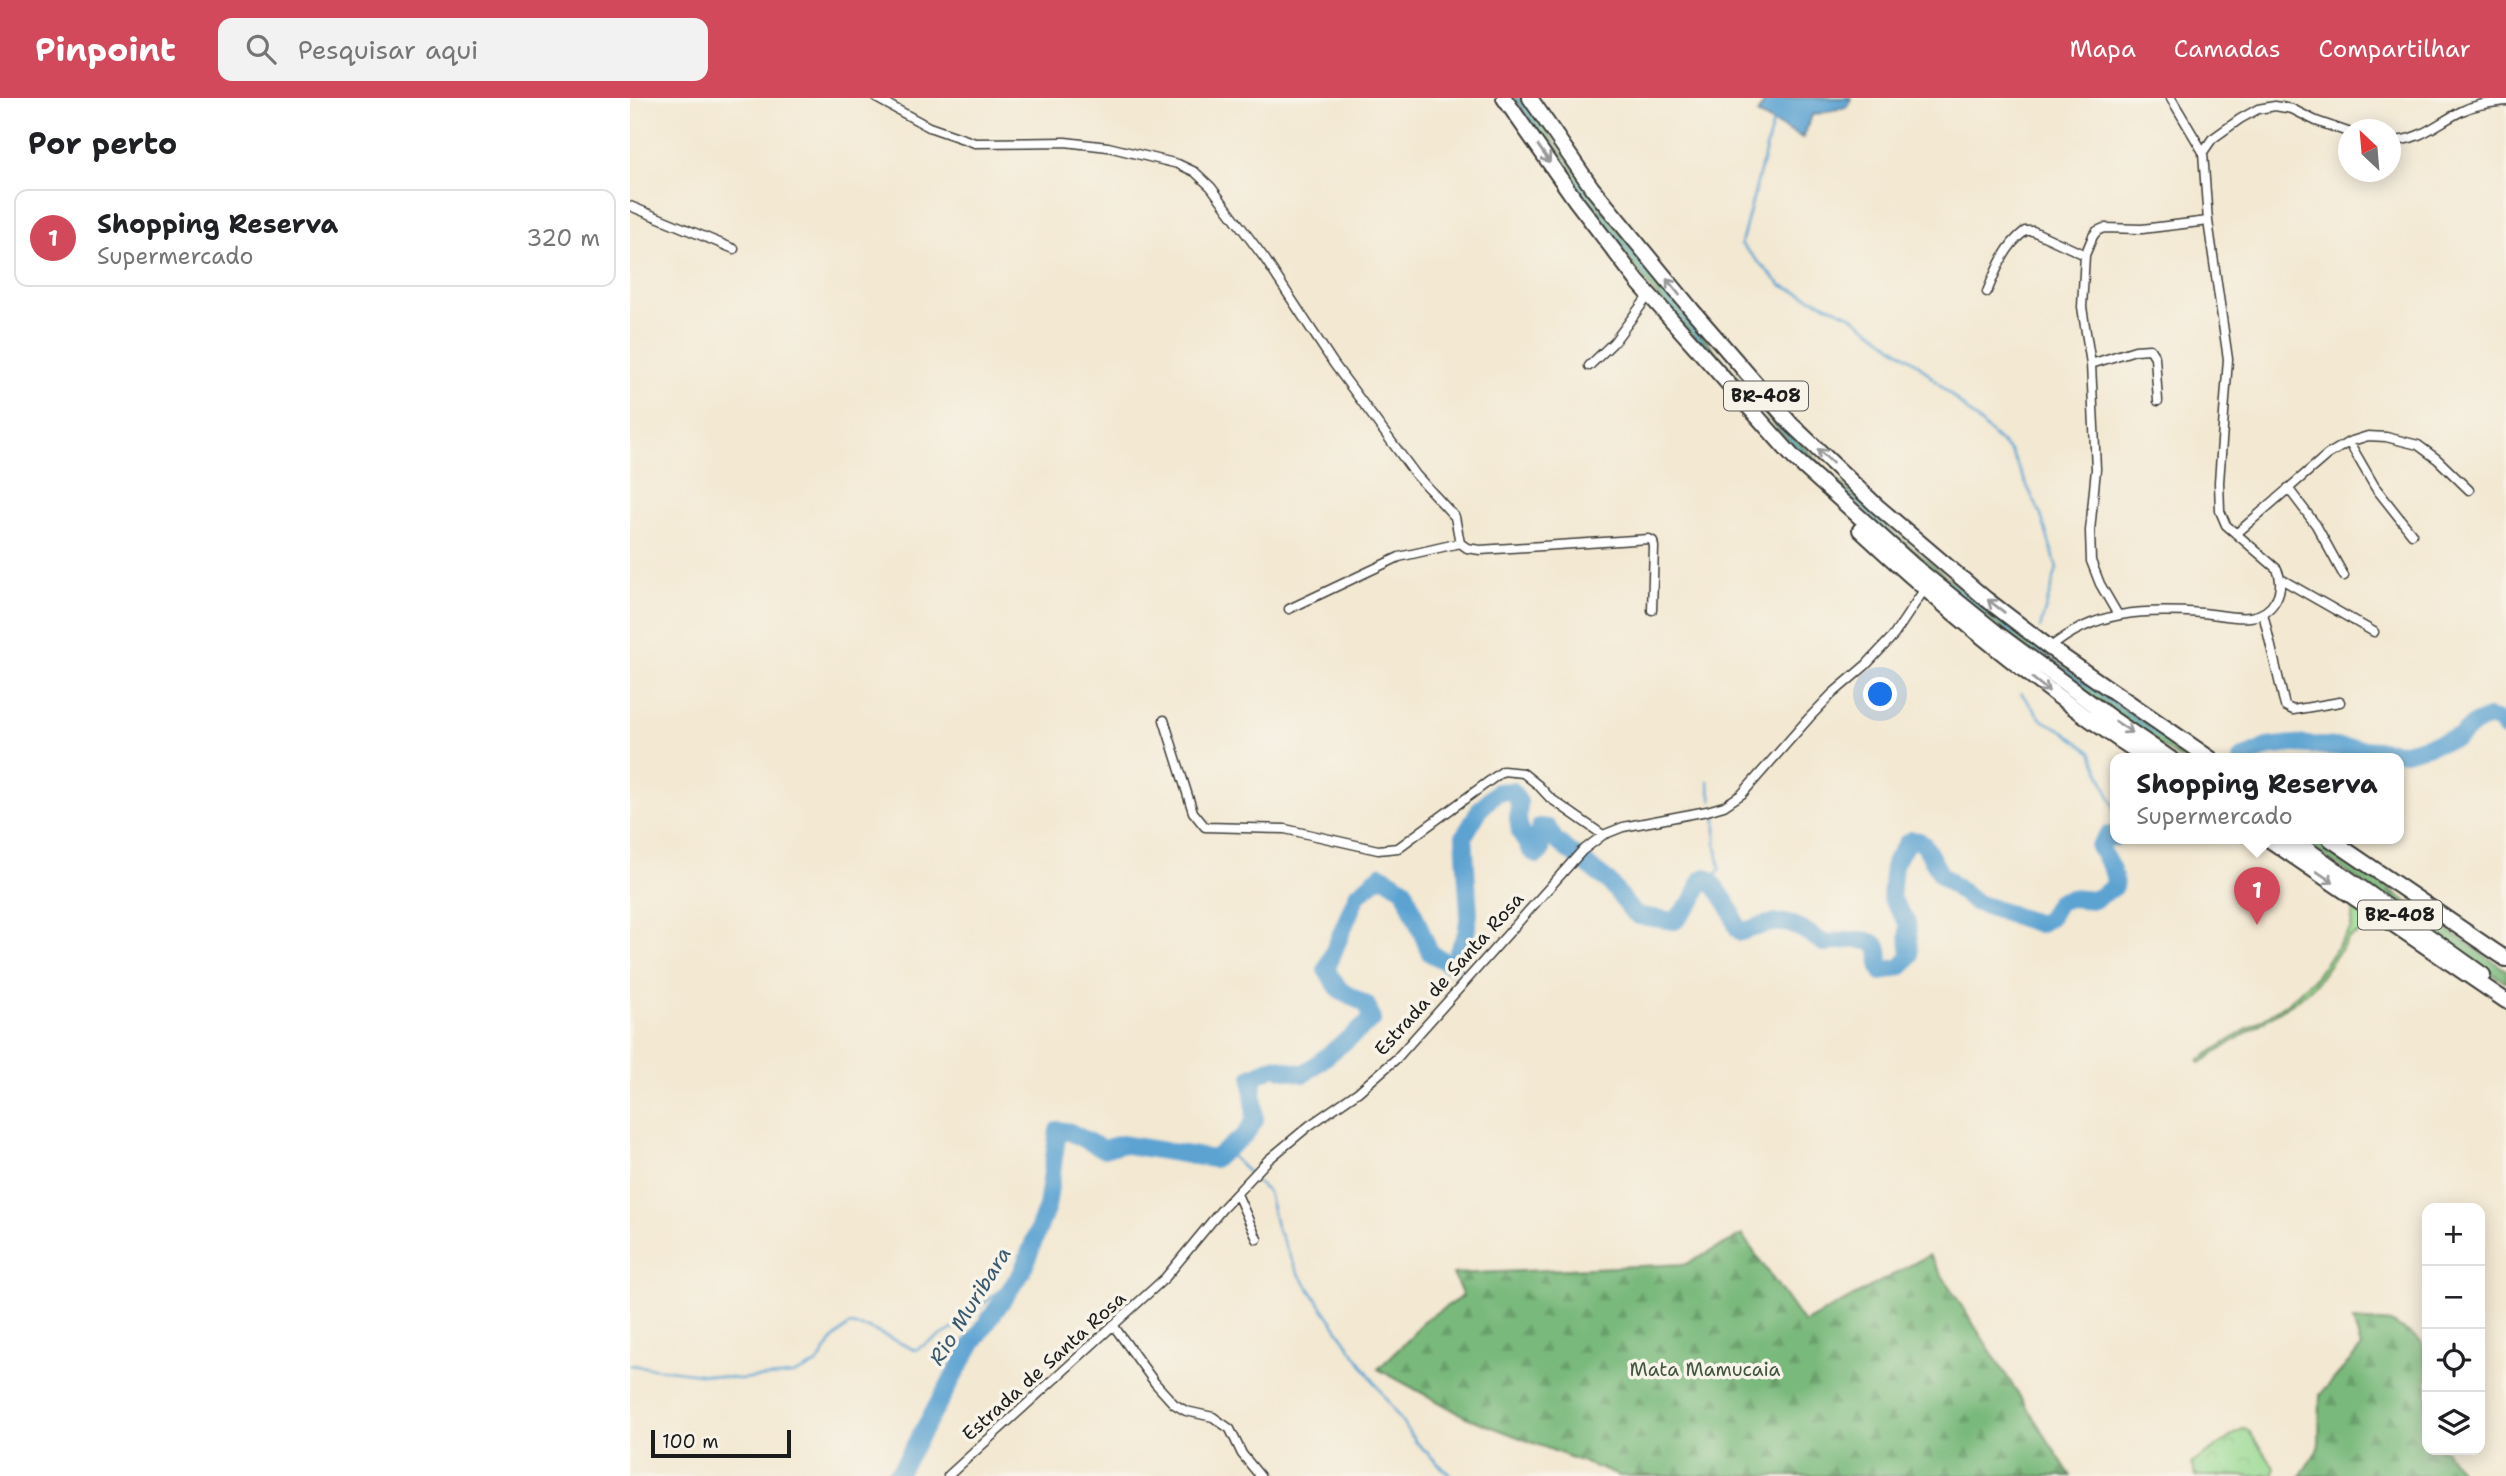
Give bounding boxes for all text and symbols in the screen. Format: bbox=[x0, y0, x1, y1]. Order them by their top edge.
search box bbox=[218, 18, 708, 81]
text: Pinpoint bbox=[35, 27, 176, 72]
icon: search bbox=[242, 30, 280, 68]
text: Pesquisar aqui bbox=[298, 32, 478, 67]
text: Mapa bbox=[2069, 33, 2136, 65]
text: Camadas bbox=[2174, 33, 2281, 65]
text: Compartilhar bbox=[2319, 33, 2471, 65]
north arrow bbox=[2338, 119, 2401, 182]
text: Por perto bbox=[28, 123, 177, 164]
one-way arrow bbox=[1537, 144, 1551, 163]
text: Shopping Reserva bbox=[97, 206, 338, 241]
text: 1 bbox=[48, 223, 58, 253]
text: 320 m bbox=[526, 223, 600, 253]
text: Supermercado bbox=[97, 241, 253, 271]
one-way arrow bbox=[1665, 279, 1681, 297]
road number: BR-408 bbox=[1724, 382, 1808, 410]
one-way arrow bbox=[1817, 448, 1834, 465]
one-way arrow bbox=[1987, 599, 2005, 614]
your location bbox=[1863, 677, 1897, 711]
one-way arrow bbox=[2032, 677, 2050, 692]
one-way arrow bbox=[2114, 720, 2133, 734]
popup bbox=[2110, 753, 2404, 844]
text: Shopping Reserva bbox=[2136, 766, 2378, 801]
text: Supermercado bbox=[2136, 801, 2293, 831]
pin: 1 bbox=[2234, 867, 2280, 925]
one-way arrow bbox=[2314, 871, 2334, 885]
street label: Estrada de Santa Rosa bbox=[1369, 887, 1529, 1061]
road number: BR-408 bbox=[2358, 900, 2442, 930]
map controls bbox=[2422, 1203, 2485, 1455]
button: + bbox=[2422, 1203, 2485, 1266]
water label: Rio Muribara bbox=[922, 1241, 1018, 1371]
button: − bbox=[2422, 1266, 2485, 1329]
street label: Estrada de Santa Rosa bbox=[957, 1286, 1131, 1446]
button: locate bbox=[2422, 1329, 2485, 1392]
park label: Mata Mamucaia bbox=[1630, 1357, 1781, 1382]
button: layers bbox=[2422, 1392, 2485, 1455]
scale bar bbox=[651, 1427, 791, 1459]
text: 100 m bbox=[662, 1429, 719, 1454]

